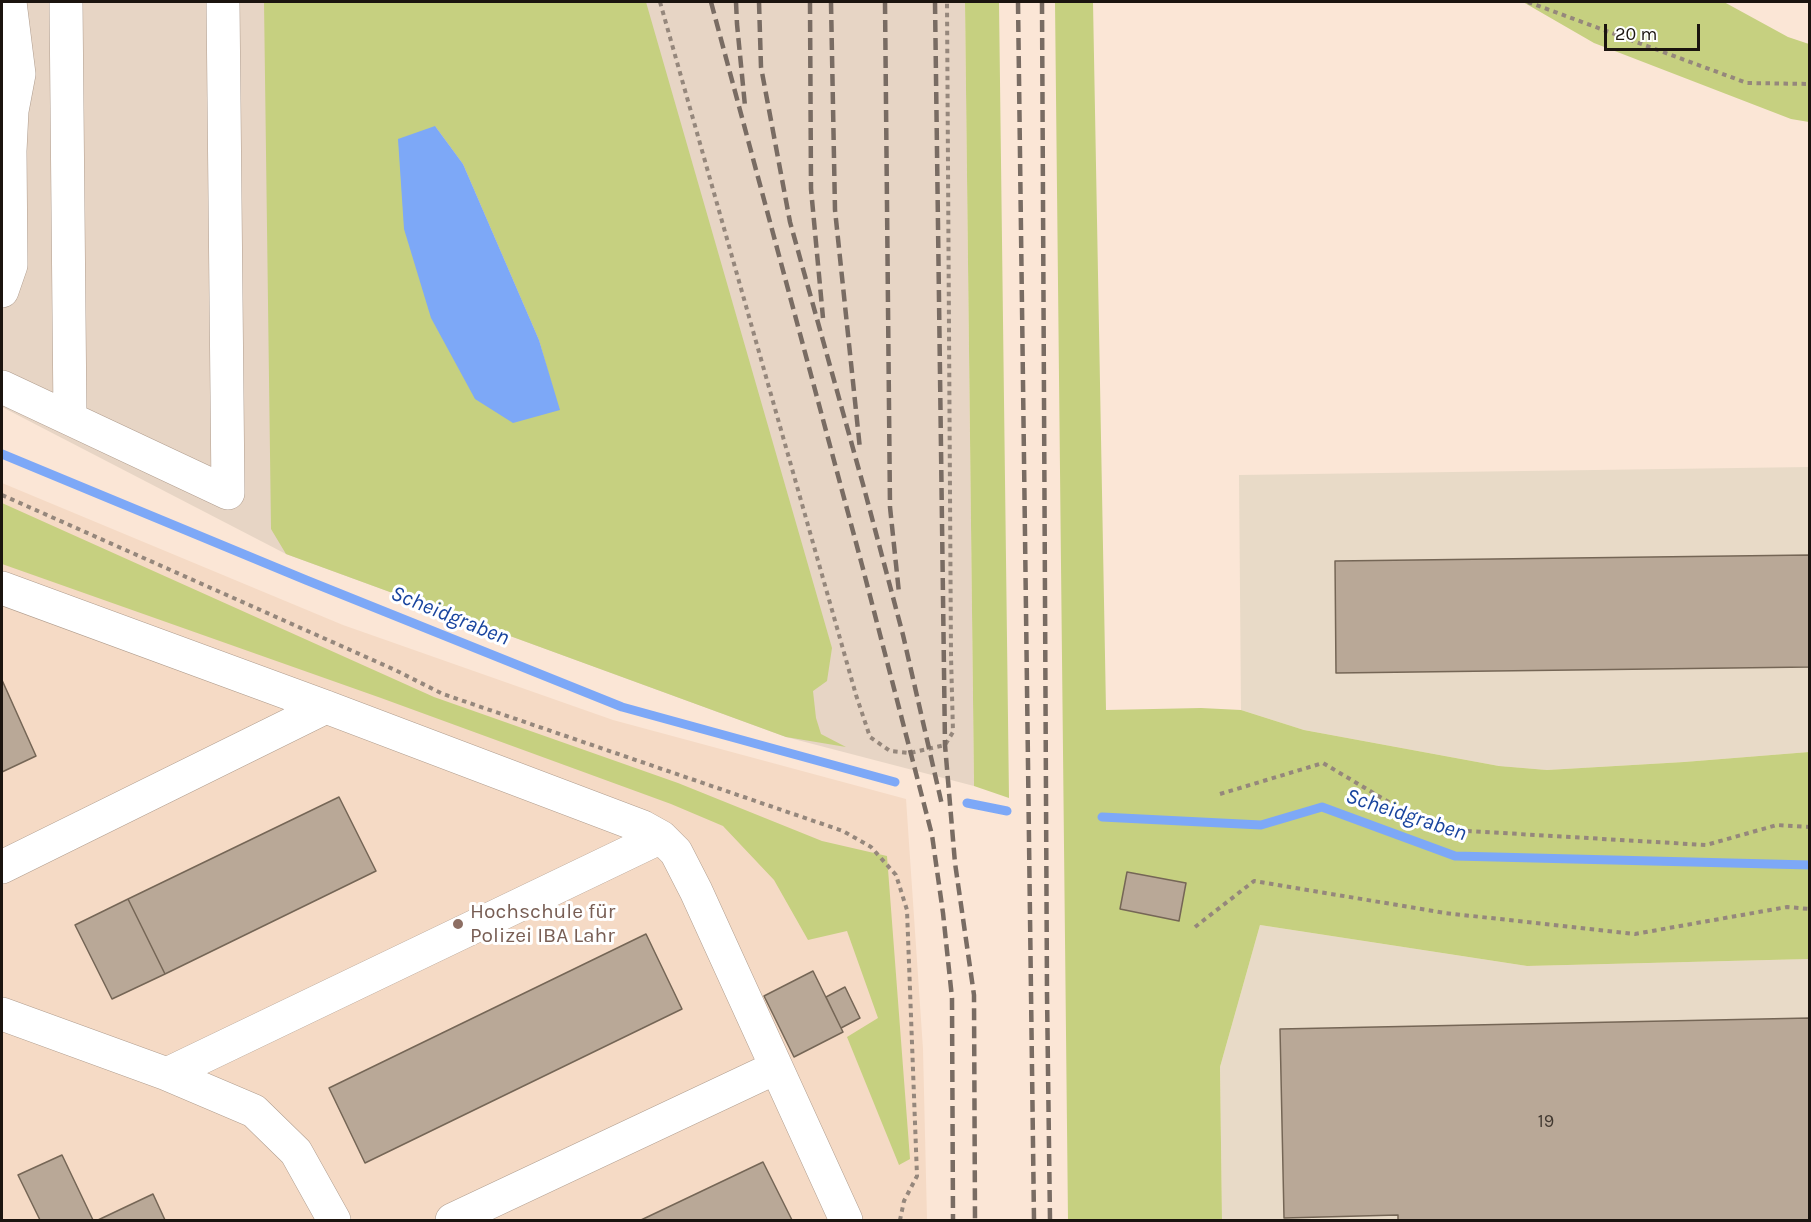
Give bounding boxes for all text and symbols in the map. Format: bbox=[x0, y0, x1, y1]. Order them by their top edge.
scale bar bbox=[1607, 12, 1703, 50]
text: 20 m bbox=[1615, 23, 1657, 45]
water label: Scheidgraben bbox=[387, 580, 513, 652]
water label: Scheidgraben bbox=[1342, 783, 1470, 847]
place label: Hochschule für Polizei IBA Lahr bbox=[470, 899, 615, 949]
marker: Hochschule für Polizei IBA Lahr bbox=[451, 917, 465, 931]
house number: 19 bbox=[1538, 1111, 1554, 1133]

